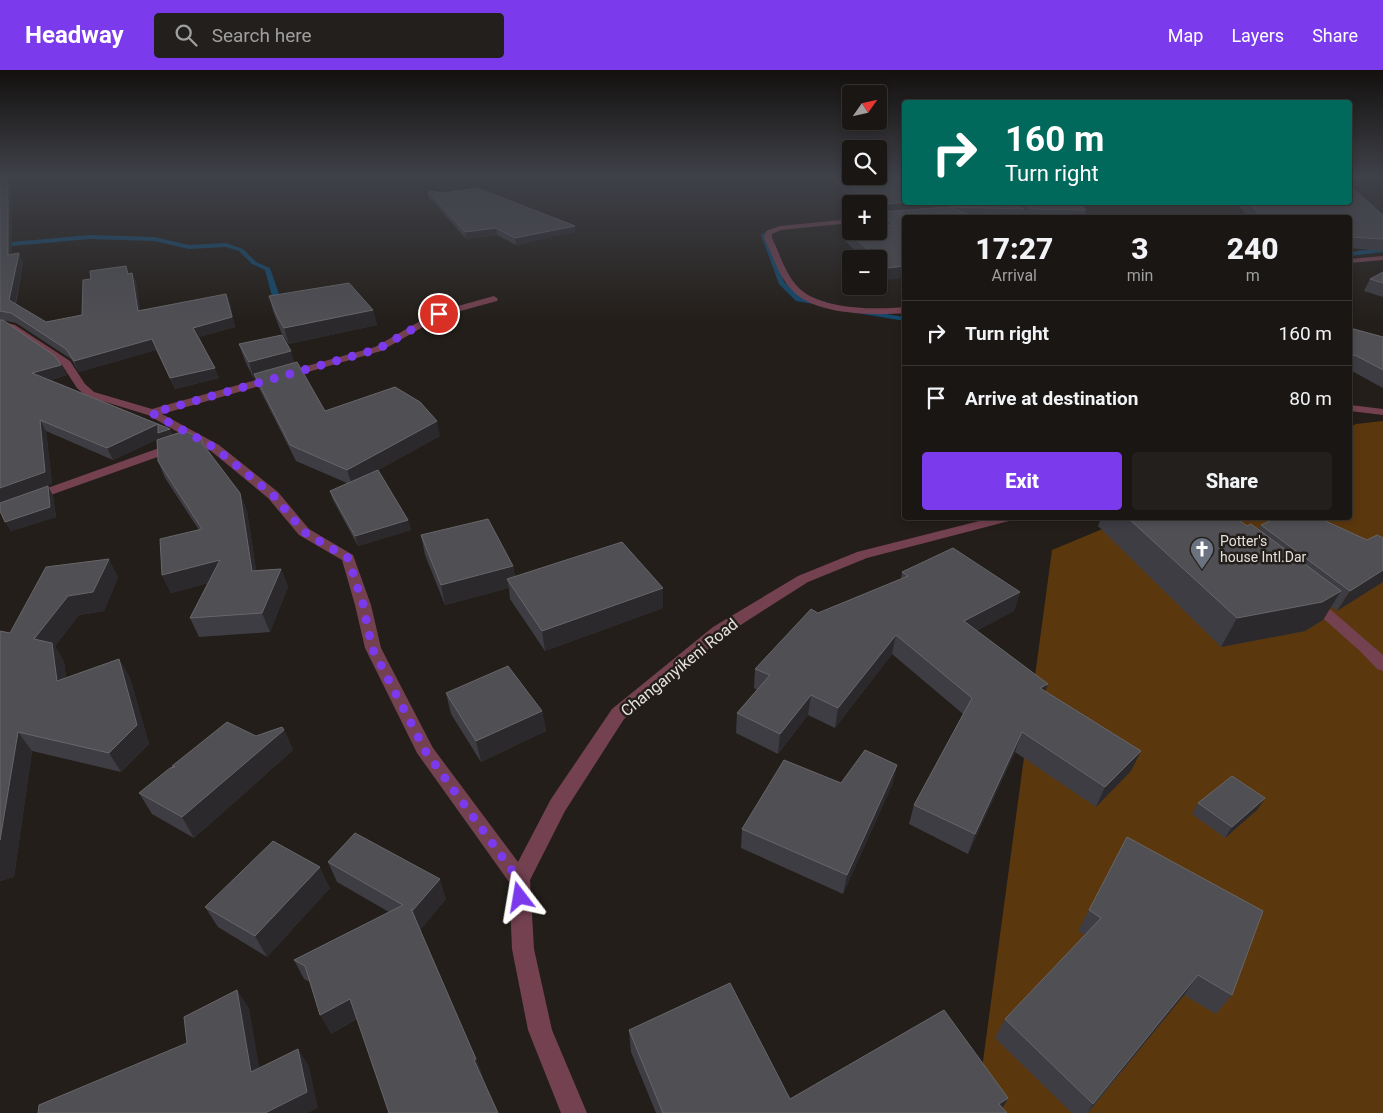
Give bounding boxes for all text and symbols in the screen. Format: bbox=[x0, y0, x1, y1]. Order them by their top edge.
search box bbox=[154, 13, 504, 58]
text: Headway bbox=[25, 21, 124, 49]
icon: search bbox=[172, 21, 200, 49]
text: Search here bbox=[212, 24, 312, 47]
text: Map bbox=[1168, 25, 1203, 46]
text: Layers bbox=[1231, 25, 1284, 46]
text: Share bbox=[1312, 25, 1358, 46]
north arrow bbox=[842, 85, 888, 130]
map controls bbox=[842, 85, 887, 295]
text: 160 m bbox=[1005, 119, 1104, 160]
icon: right bbox=[922, 120, 987, 185]
button: search bbox=[842, 140, 887, 185]
text: Turn right bbox=[1005, 161, 1099, 186]
button: + bbox=[842, 195, 887, 240]
text: 17:27 bbox=[975, 231, 1053, 266]
text: 3 bbox=[1131, 231, 1149, 266]
text: 240 bbox=[1227, 231, 1279, 266]
button: − bbox=[842, 250, 887, 295]
text: Arrival bbox=[992, 266, 1037, 285]
text: min bbox=[1127, 266, 1153, 285]
text: m bbox=[1246, 266, 1260, 285]
pin bbox=[418, 293, 460, 335]
icon: arrive bbox=[425, 300, 453, 328]
icon: right bbox=[922, 319, 950, 347]
text: Turn right bbox=[965, 322, 1049, 345]
text: 160 m bbox=[1279, 322, 1332, 345]
icon: arrive bbox=[922, 384, 950, 412]
text: Arrive at destination bbox=[965, 387, 1138, 410]
text: 80 m bbox=[1289, 387, 1332, 410]
button: Exit bbox=[922, 452, 1122, 510]
button: Share bbox=[1132, 452, 1332, 510]
place label: Potter's house Intl.Dar bbox=[1220, 533, 1307, 565]
church icon: Potter's house Intl.Dar bbox=[1189, 536, 1215, 570]
street label: Changanyikeni Road bbox=[617, 615, 741, 720]
position arrow bbox=[493, 870, 545, 922]

